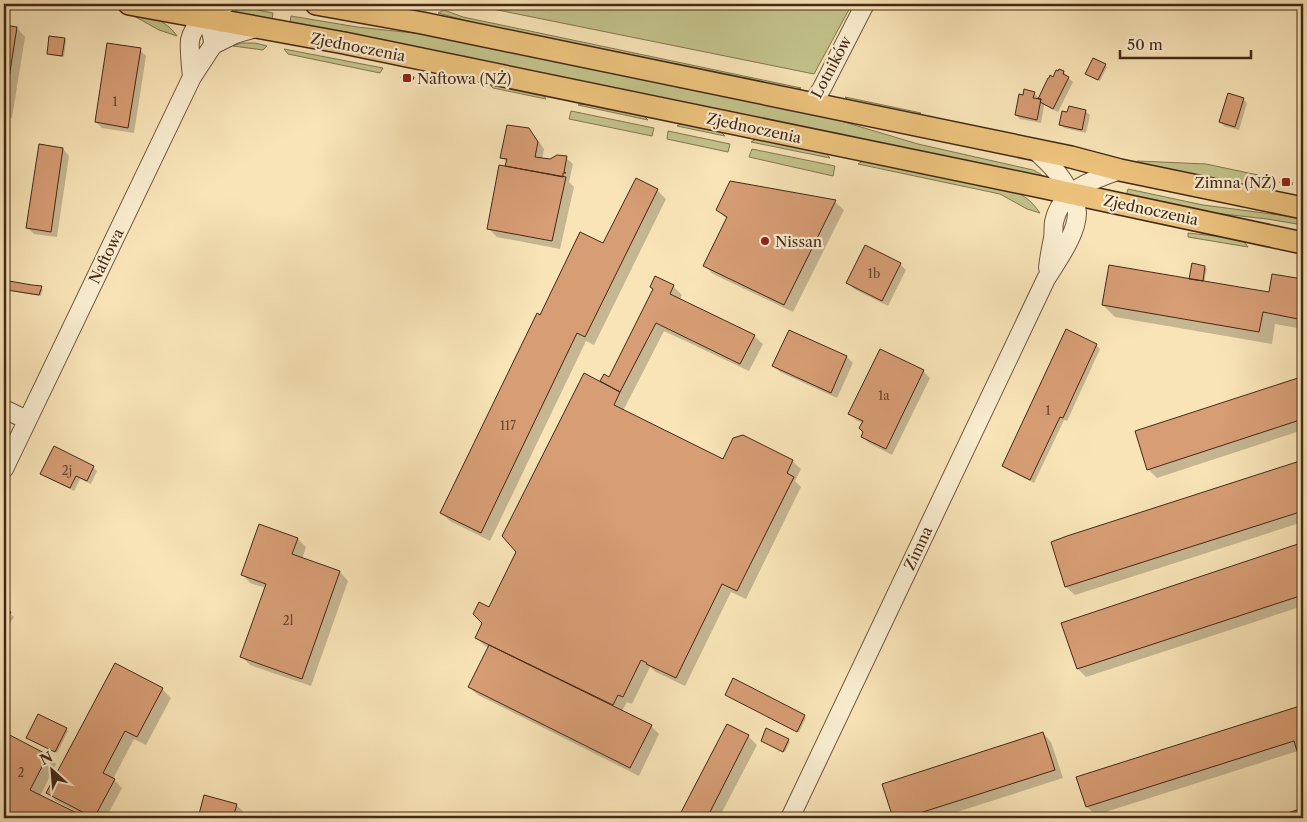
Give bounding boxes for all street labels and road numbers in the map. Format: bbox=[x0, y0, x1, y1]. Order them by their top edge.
street label: Zjednoczenia bbox=[309, 28, 407, 66]
street label: Lotników bbox=[807, 32, 856, 101]
street label: Zjednoczenia bbox=[705, 109, 803, 147]
street label: Zjednoczenia bbox=[1102, 191, 1200, 229]
street label: Naftowa bbox=[85, 225, 127, 287]
street label: Zimna bbox=[900, 523, 936, 573]

